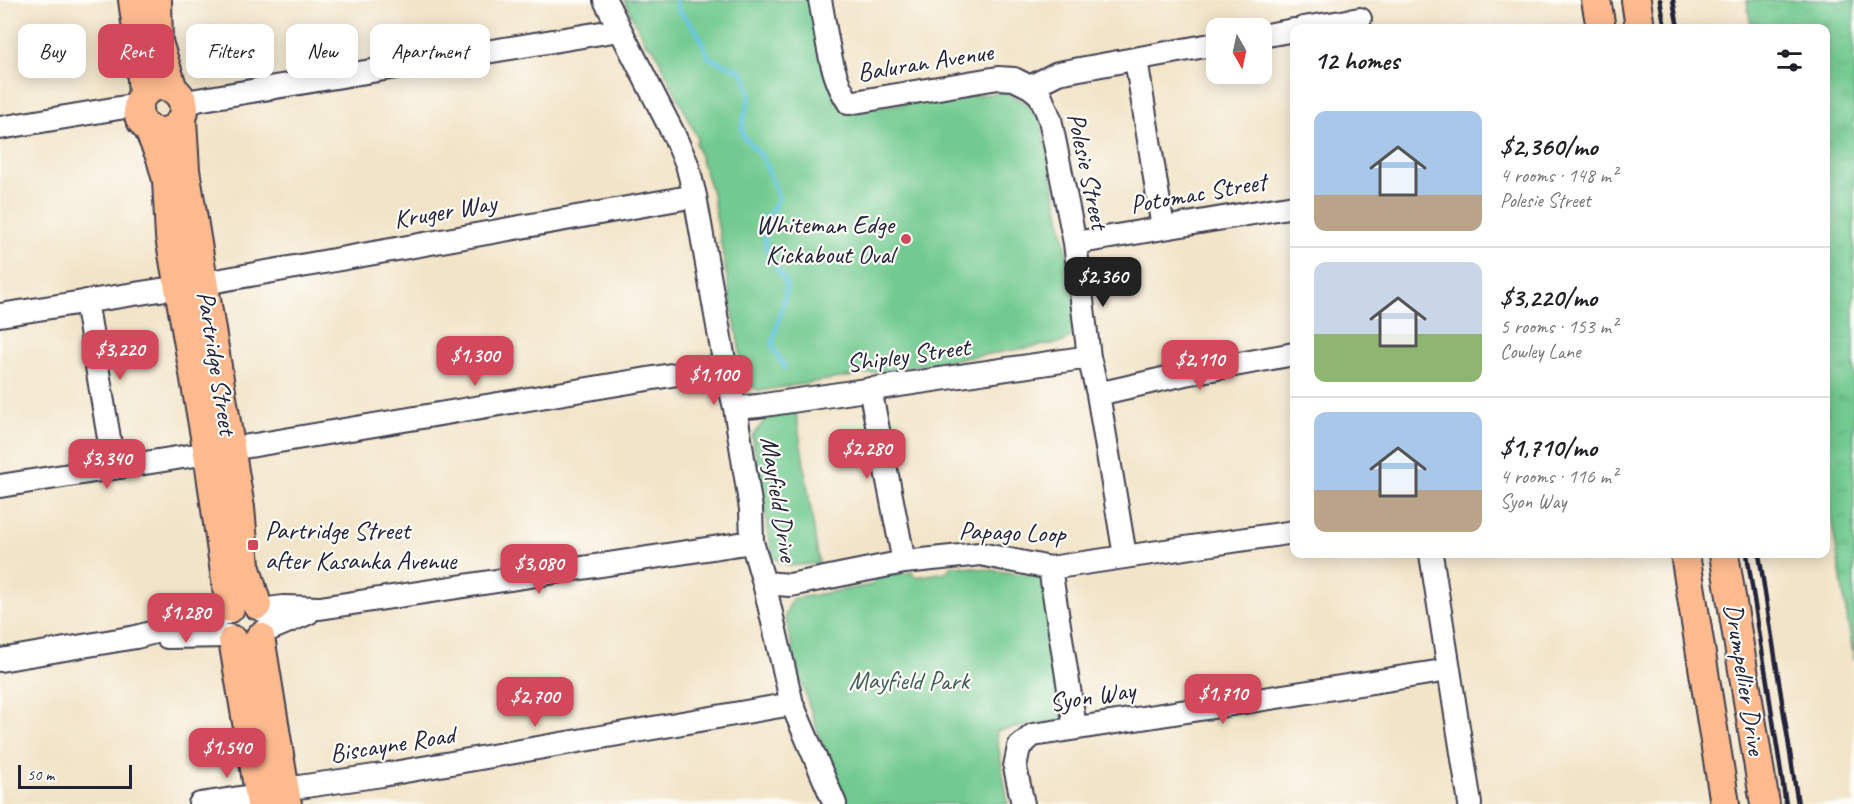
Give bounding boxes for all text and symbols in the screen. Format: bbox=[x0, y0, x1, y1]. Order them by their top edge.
north arrow bbox=[1206, 18, 1272, 84]
map controls bbox=[1206, 18, 1272, 84]
chip: Buy bbox=[18, 24, 86, 78]
chip: Rent bbox=[98, 24, 174, 78]
chip: Filters bbox=[186, 24, 274, 78]
chip: New bbox=[286, 24, 358, 78]
chip: Apartment bbox=[370, 24, 490, 78]
street label: Baluran Avenue bbox=[855, 35, 997, 89]
text: 12 homes bbox=[1314, 44, 1399, 77]
icon: filters bbox=[1773, 44, 1806, 77]
street label: Polesie Street bbox=[1060, 110, 1117, 234]
text: $2,360/mo bbox=[1500, 130, 1598, 163]
icon: home bbox=[1362, 135, 1434, 207]
text: 4 rooms · 148 m² bbox=[1500, 163, 1617, 188]
street label: Potomac Street bbox=[1127, 164, 1272, 221]
street label: Kruger Way bbox=[391, 185, 501, 236]
text: Polesie Street bbox=[1500, 188, 1591, 213]
place label: Whiteman Edge Kickabout Oval bbox=[756, 208, 899, 271]
marker: Whiteman Edge Kickabout Oval bbox=[899, 232, 913, 246]
pin: $2,360 bbox=[1054, 257, 1152, 308]
text: $2,360 bbox=[1078, 264, 1128, 289]
text: $3,220/mo bbox=[1500, 281, 1597, 314]
icon: home bbox=[1362, 286, 1434, 358]
street label: Partridge Street bbox=[189, 289, 245, 439]
text: 5 rooms · 153 m² bbox=[1500, 314, 1617, 339]
pin: $3,220 bbox=[71, 330, 169, 381]
street label: Shipley Street bbox=[844, 330, 974, 380]
pin: $1,300 bbox=[426, 336, 524, 387]
text: $3,220 bbox=[96, 337, 144, 362]
text: Cowley Lane bbox=[1500, 339, 1580, 364]
pin: $2,110 bbox=[1151, 340, 1249, 391]
text: $1,300 bbox=[451, 343, 499, 368]
text: $2,110 bbox=[1176, 347, 1224, 372]
pin: $1,100 bbox=[665, 355, 763, 406]
text: $1,100 bbox=[690, 362, 738, 387]
pin: $2,280 bbox=[818, 429, 916, 480]
text: $1,710/mo bbox=[1500, 431, 1597, 464]
street label: Mayfield Drive bbox=[753, 434, 806, 566]
text: $2,280 bbox=[843, 436, 891, 461]
icon: home bbox=[1362, 436, 1434, 508]
pin: $3,340 bbox=[58, 439, 156, 490]
text: $3,340 bbox=[83, 446, 131, 471]
text: 4 rooms · 116 m² bbox=[1500, 464, 1617, 489]
text: Syon Way bbox=[1500, 489, 1566, 514]
place label: Partridge Street after Kasanka Avenue bbox=[265, 514, 458, 577]
street label: Papago Loop bbox=[958, 514, 1068, 550]
marker: Partridge Street after Kasanka Avenue bbox=[246, 538, 260, 552]
pin: $3,080 bbox=[490, 544, 588, 595]
text: $3,080 bbox=[515, 551, 563, 576]
pin: $1,280 bbox=[137, 593, 235, 644]
text: $1,280 bbox=[162, 600, 210, 625]
street label: Drumpellier Drive bbox=[1717, 601, 1773, 759]
park label: Mayfield Park bbox=[849, 664, 971, 697]
street label: Syon Way bbox=[1047, 673, 1139, 719]
pin: $1,710 bbox=[1174, 674, 1272, 725]
pin: $2,700 bbox=[486, 677, 584, 728]
text: $1,710 bbox=[1199, 681, 1247, 706]
text: $2,700 bbox=[511, 684, 559, 709]
street label: Biscayne Road bbox=[327, 717, 460, 770]
pin: $1,540 bbox=[178, 728, 276, 779]
text: $1,540 bbox=[203, 735, 251, 760]
scale bar bbox=[18, 762, 132, 790]
text: 50 m bbox=[27, 765, 54, 785]

